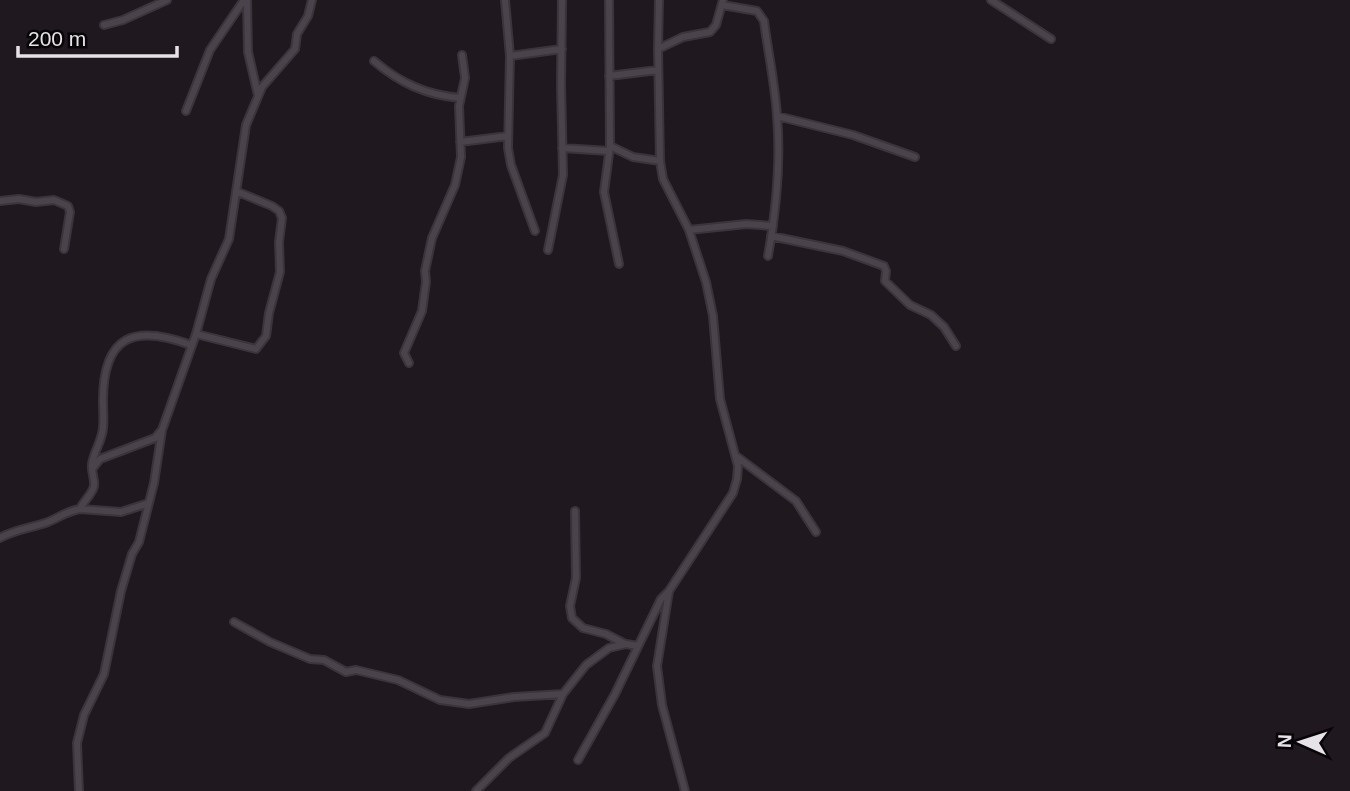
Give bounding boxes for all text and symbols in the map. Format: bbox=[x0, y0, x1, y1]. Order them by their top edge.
scale bar bbox=[18, 14, 177, 58]
text: 200 m bbox=[28, 27, 86, 50]
north arrow bbox=[1266, 707, 1336, 777]
text: N bbox=[1274, 734, 1295, 749]

